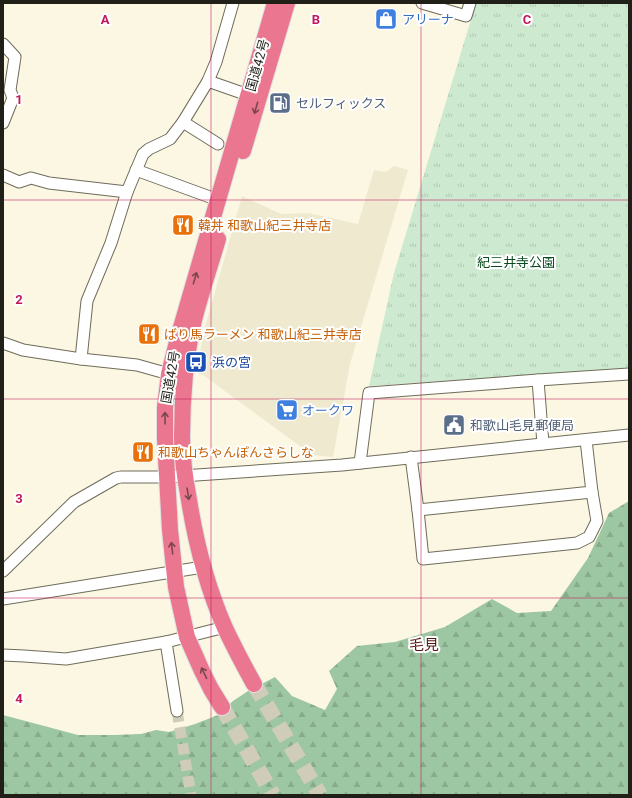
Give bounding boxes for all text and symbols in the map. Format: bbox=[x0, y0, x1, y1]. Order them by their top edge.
shop icon: アリーナ bbox=[373, 6, 399, 32]
text: A bbox=[101, 12, 110, 27]
text: B bbox=[312, 12, 320, 27]
place label: アリーナ bbox=[402, 12, 454, 27]
text: C bbox=[523, 12, 532, 27]
street label: 国道42号 bbox=[243, 37, 272, 93]
fuel station icon: セルフィックス bbox=[267, 90, 293, 116]
text: 1 bbox=[15, 92, 23, 107]
place label: セルフィックス bbox=[296, 96, 386, 111]
one-way arrow bbox=[252, 101, 259, 114]
restaurant icon: 韓丼 和歌山紀三井寺店 bbox=[170, 212, 196, 238]
place label: 韓丼 和歌山紀三井寺店 bbox=[198, 218, 331, 233]
park label: 紀三井寺公園 bbox=[477, 255, 555, 270]
one-way arrow bbox=[192, 272, 199, 285]
text: 2 bbox=[15, 292, 23, 307]
restaurant icon: ばり馬ラーメン 和歌山紀三井寺店 bbox=[136, 321, 162, 347]
place label: ばり馬ラーメン 和歌山紀三井寺店 bbox=[164, 327, 362, 342]
street label: 国道42号 bbox=[158, 349, 183, 405]
bus stop icon: 浜の宮 bbox=[183, 349, 209, 375]
place label: 浜の宮 bbox=[212, 355, 251, 370]
supermarket icon: オークワ bbox=[274, 397, 300, 423]
place label: オークワ bbox=[302, 403, 354, 418]
one-way arrow bbox=[161, 412, 169, 425]
public building icon: 和歌山毛見郵便局 bbox=[441, 412, 467, 438]
place label: 和歌山毛見郵便局 bbox=[470, 418, 574, 433]
restaurant icon: 和歌山ちゃんぽんさらしな bbox=[130, 439, 156, 465]
place label: 和歌山ちゃんぽんさらしな bbox=[158, 445, 314, 460]
one-way arrow bbox=[184, 487, 192, 500]
text: 3 bbox=[15, 491, 23, 506]
one-way arrow bbox=[168, 542, 176, 555]
district label: 毛見 bbox=[409, 636, 439, 654]
one-way arrow bbox=[199, 667, 207, 679]
text: 4 bbox=[15, 691, 23, 706]

